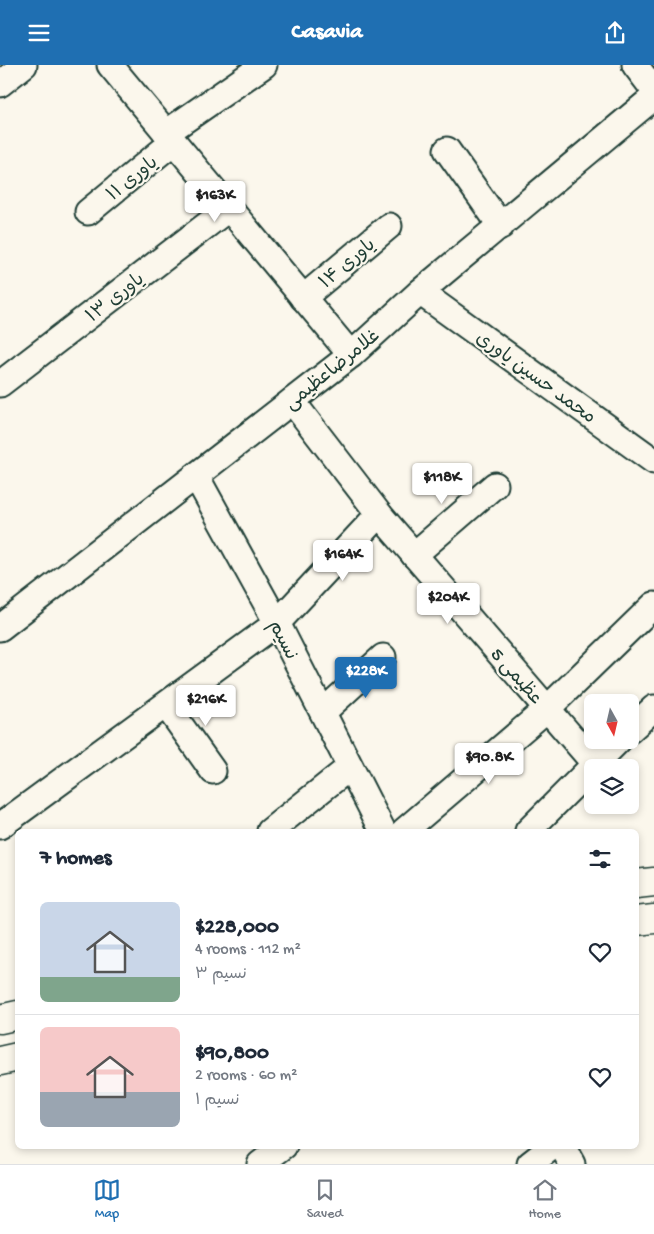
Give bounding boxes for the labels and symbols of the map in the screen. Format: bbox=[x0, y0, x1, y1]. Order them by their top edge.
street label: یاوری ۱۱ bbox=[103, 152, 164, 207]
pin: $163K bbox=[180, 181, 250, 223]
street label: یاوری ۱۴ bbox=[315, 234, 381, 295]
street label: یاوری ۱۳ bbox=[82, 269, 150, 329]
street label: غلامرضاعظیمی bbox=[281, 325, 386, 416]
street label: محمد حسین یاوری bbox=[470, 328, 600, 430]
pin: $118K bbox=[407, 463, 477, 505]
pin: $164K bbox=[308, 539, 378, 582]
pin: $204K bbox=[413, 583, 483, 625]
street label: نسیم bbox=[262, 617, 302, 664]
street label: عظیمی 5 bbox=[484, 644, 546, 710]
pin: $228K bbox=[331, 657, 401, 699]
pin: $216K bbox=[171, 685, 241, 727]
north arrow bbox=[584, 694, 639, 749]
pin: $90.8K bbox=[448, 743, 530, 785]

